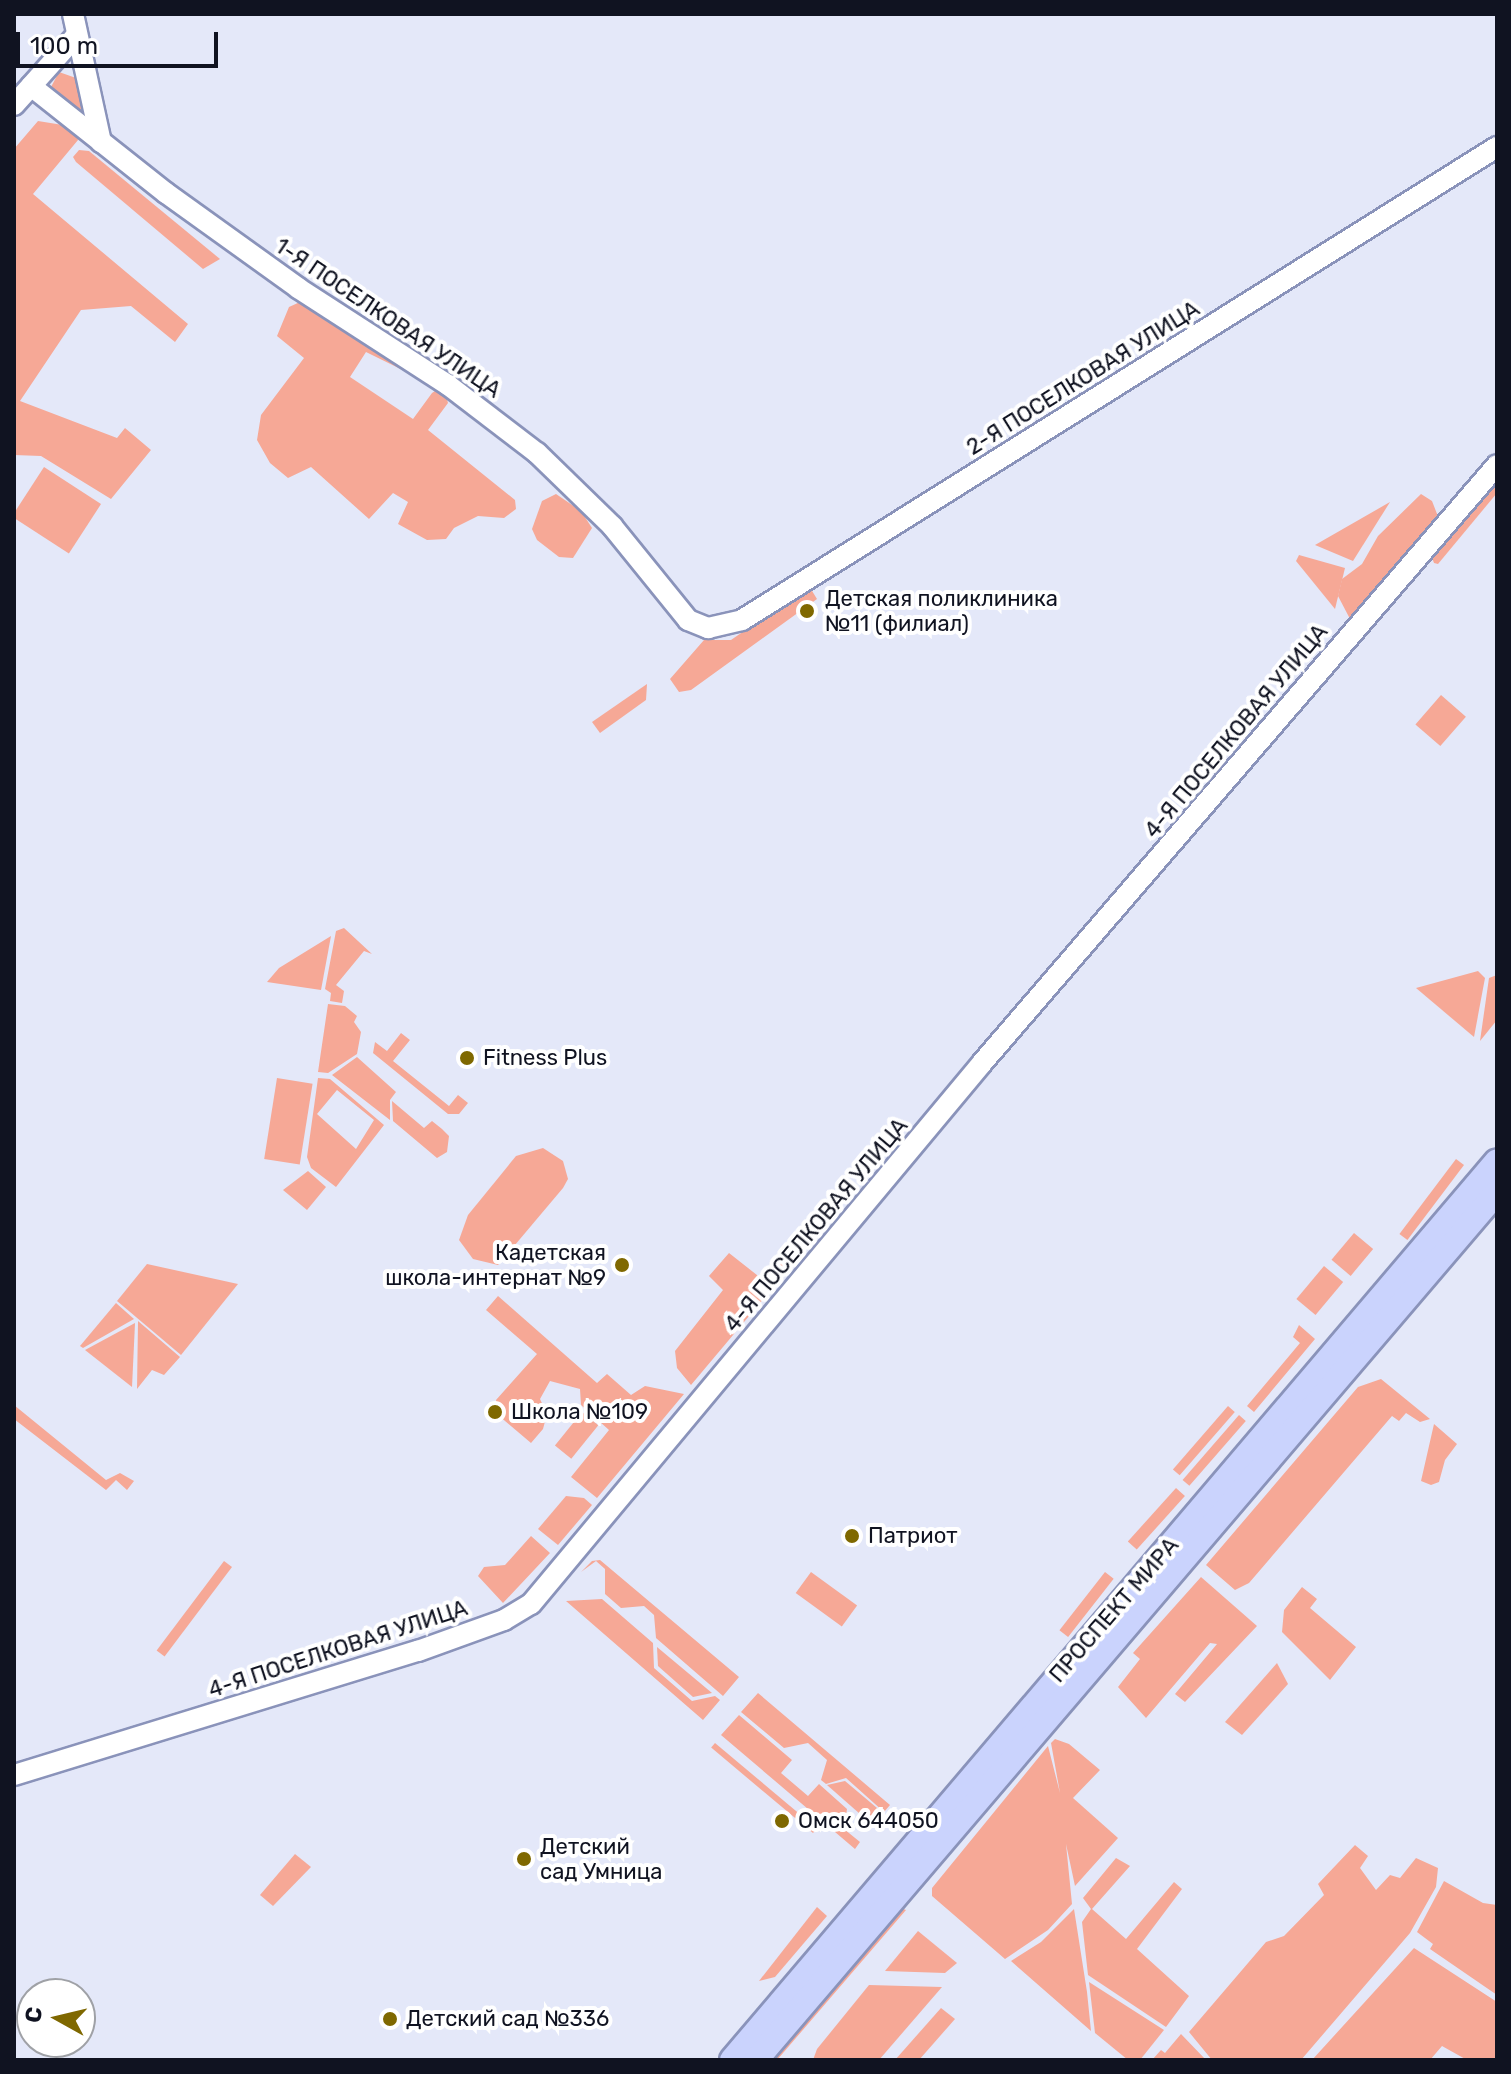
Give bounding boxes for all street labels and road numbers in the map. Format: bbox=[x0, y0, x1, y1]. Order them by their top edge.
street label: 1-Я ПОСЕЛКОВАЯ УЛИЦА bbox=[270, 233, 506, 403]
street label: 2-Я ПОСЕЛКОВАЯ УЛИЦА bbox=[962, 295, 1204, 461]
street label: 4-Я ПОСЕЛКОВАЯ УЛИЦА bbox=[1139, 619, 1333, 843]
street label: 4-Я ПОСЕЛКОВАЯ УЛИЦА bbox=[719, 1113, 913, 1337]
street label: ПРОСПЕКТ МИРА bbox=[1044, 1532, 1184, 1688]
street label: 4-Я ПОСЕЛКОВАЯ УЛИЦА bbox=[205, 1595, 471, 1703]

